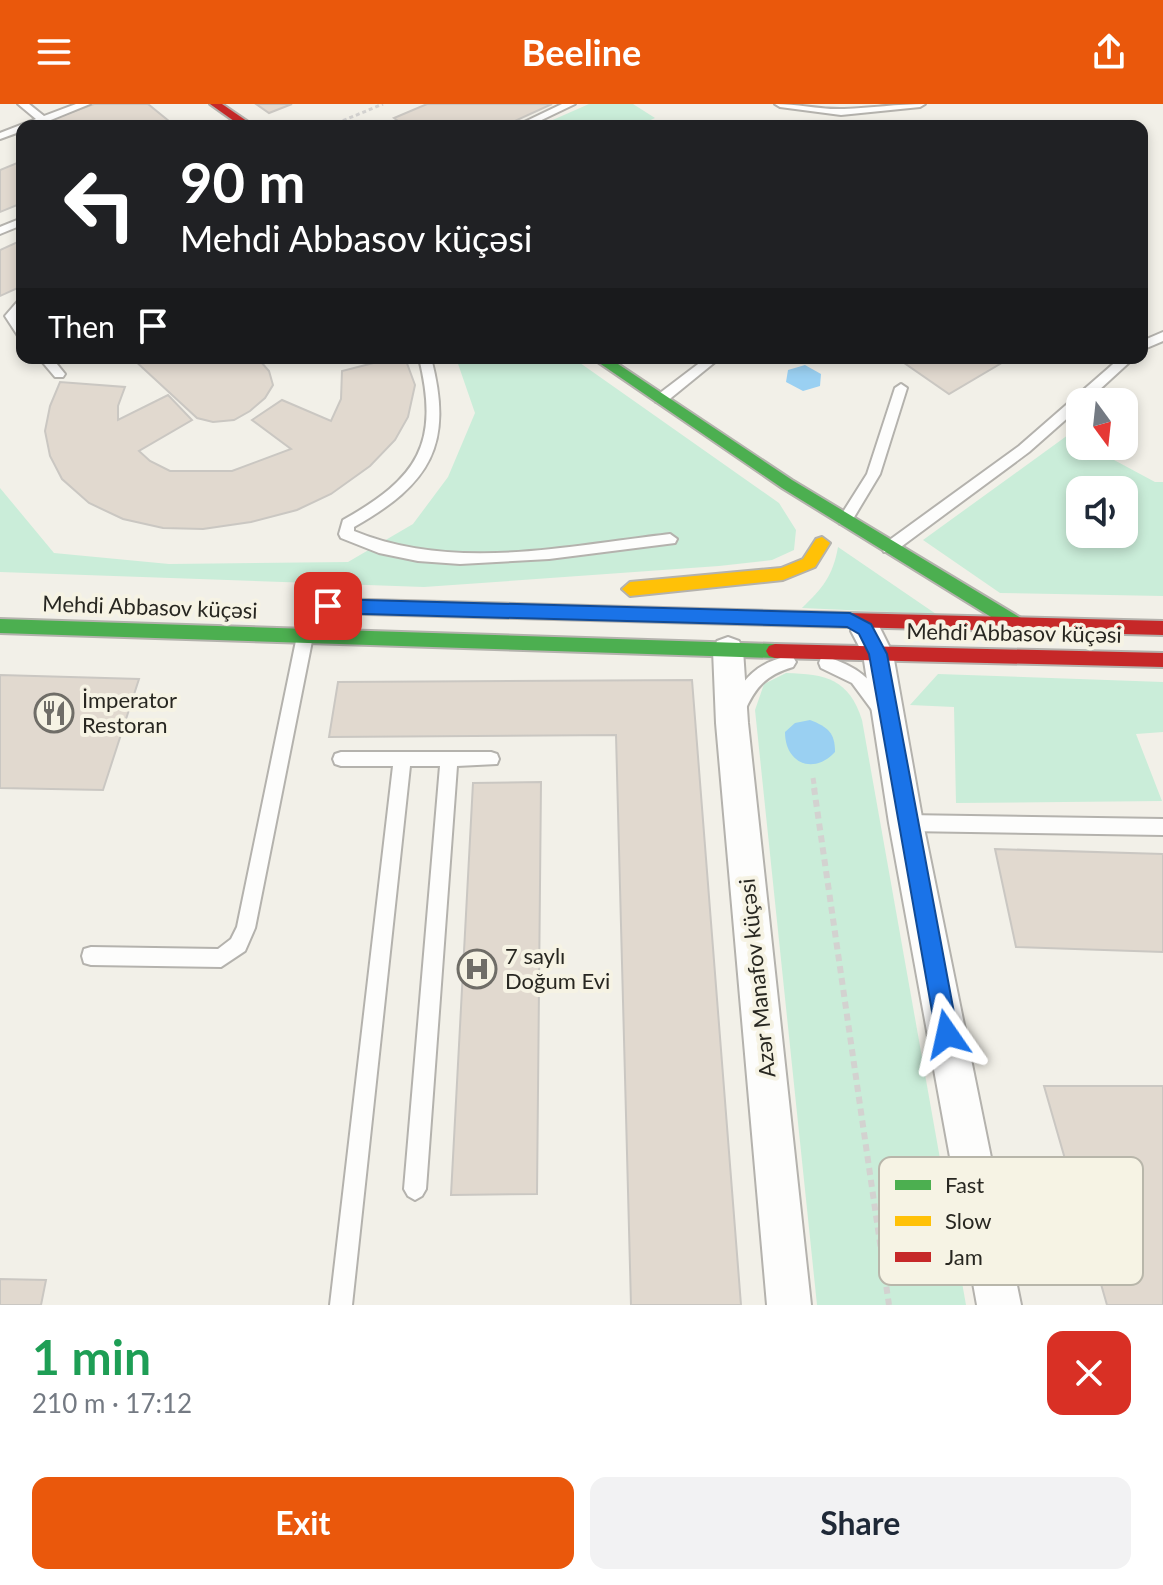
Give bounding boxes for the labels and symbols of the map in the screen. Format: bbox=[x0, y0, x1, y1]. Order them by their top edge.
north arrow bbox=[1066, 388, 1138, 460]
pin bbox=[294, 572, 362, 640]
street label: Mehdi Abbasov küçəsi bbox=[42, 589, 258, 624]
street label: Mehdi Abbasov küçəsi bbox=[906, 617, 1122, 648]
place label: İmperator Restoran bbox=[82, 686, 177, 738]
restaurant icon: İmperator Restoran bbox=[33, 692, 75, 734]
street label: Azər Manafov küçəsi bbox=[733, 877, 780, 1079]
place label: 7 saylı Doğum Evi bbox=[505, 942, 610, 994]
hospital icon: 7 saylı Doğum Evi bbox=[456, 948, 498, 990]
position arrow bbox=[905, 992, 989, 1076]
legend bbox=[879, 1157, 1143, 1285]
text: Fast bbox=[945, 1171, 984, 1198]
text: Slow bbox=[945, 1207, 992, 1234]
text: Jam bbox=[945, 1243, 983, 1270]

